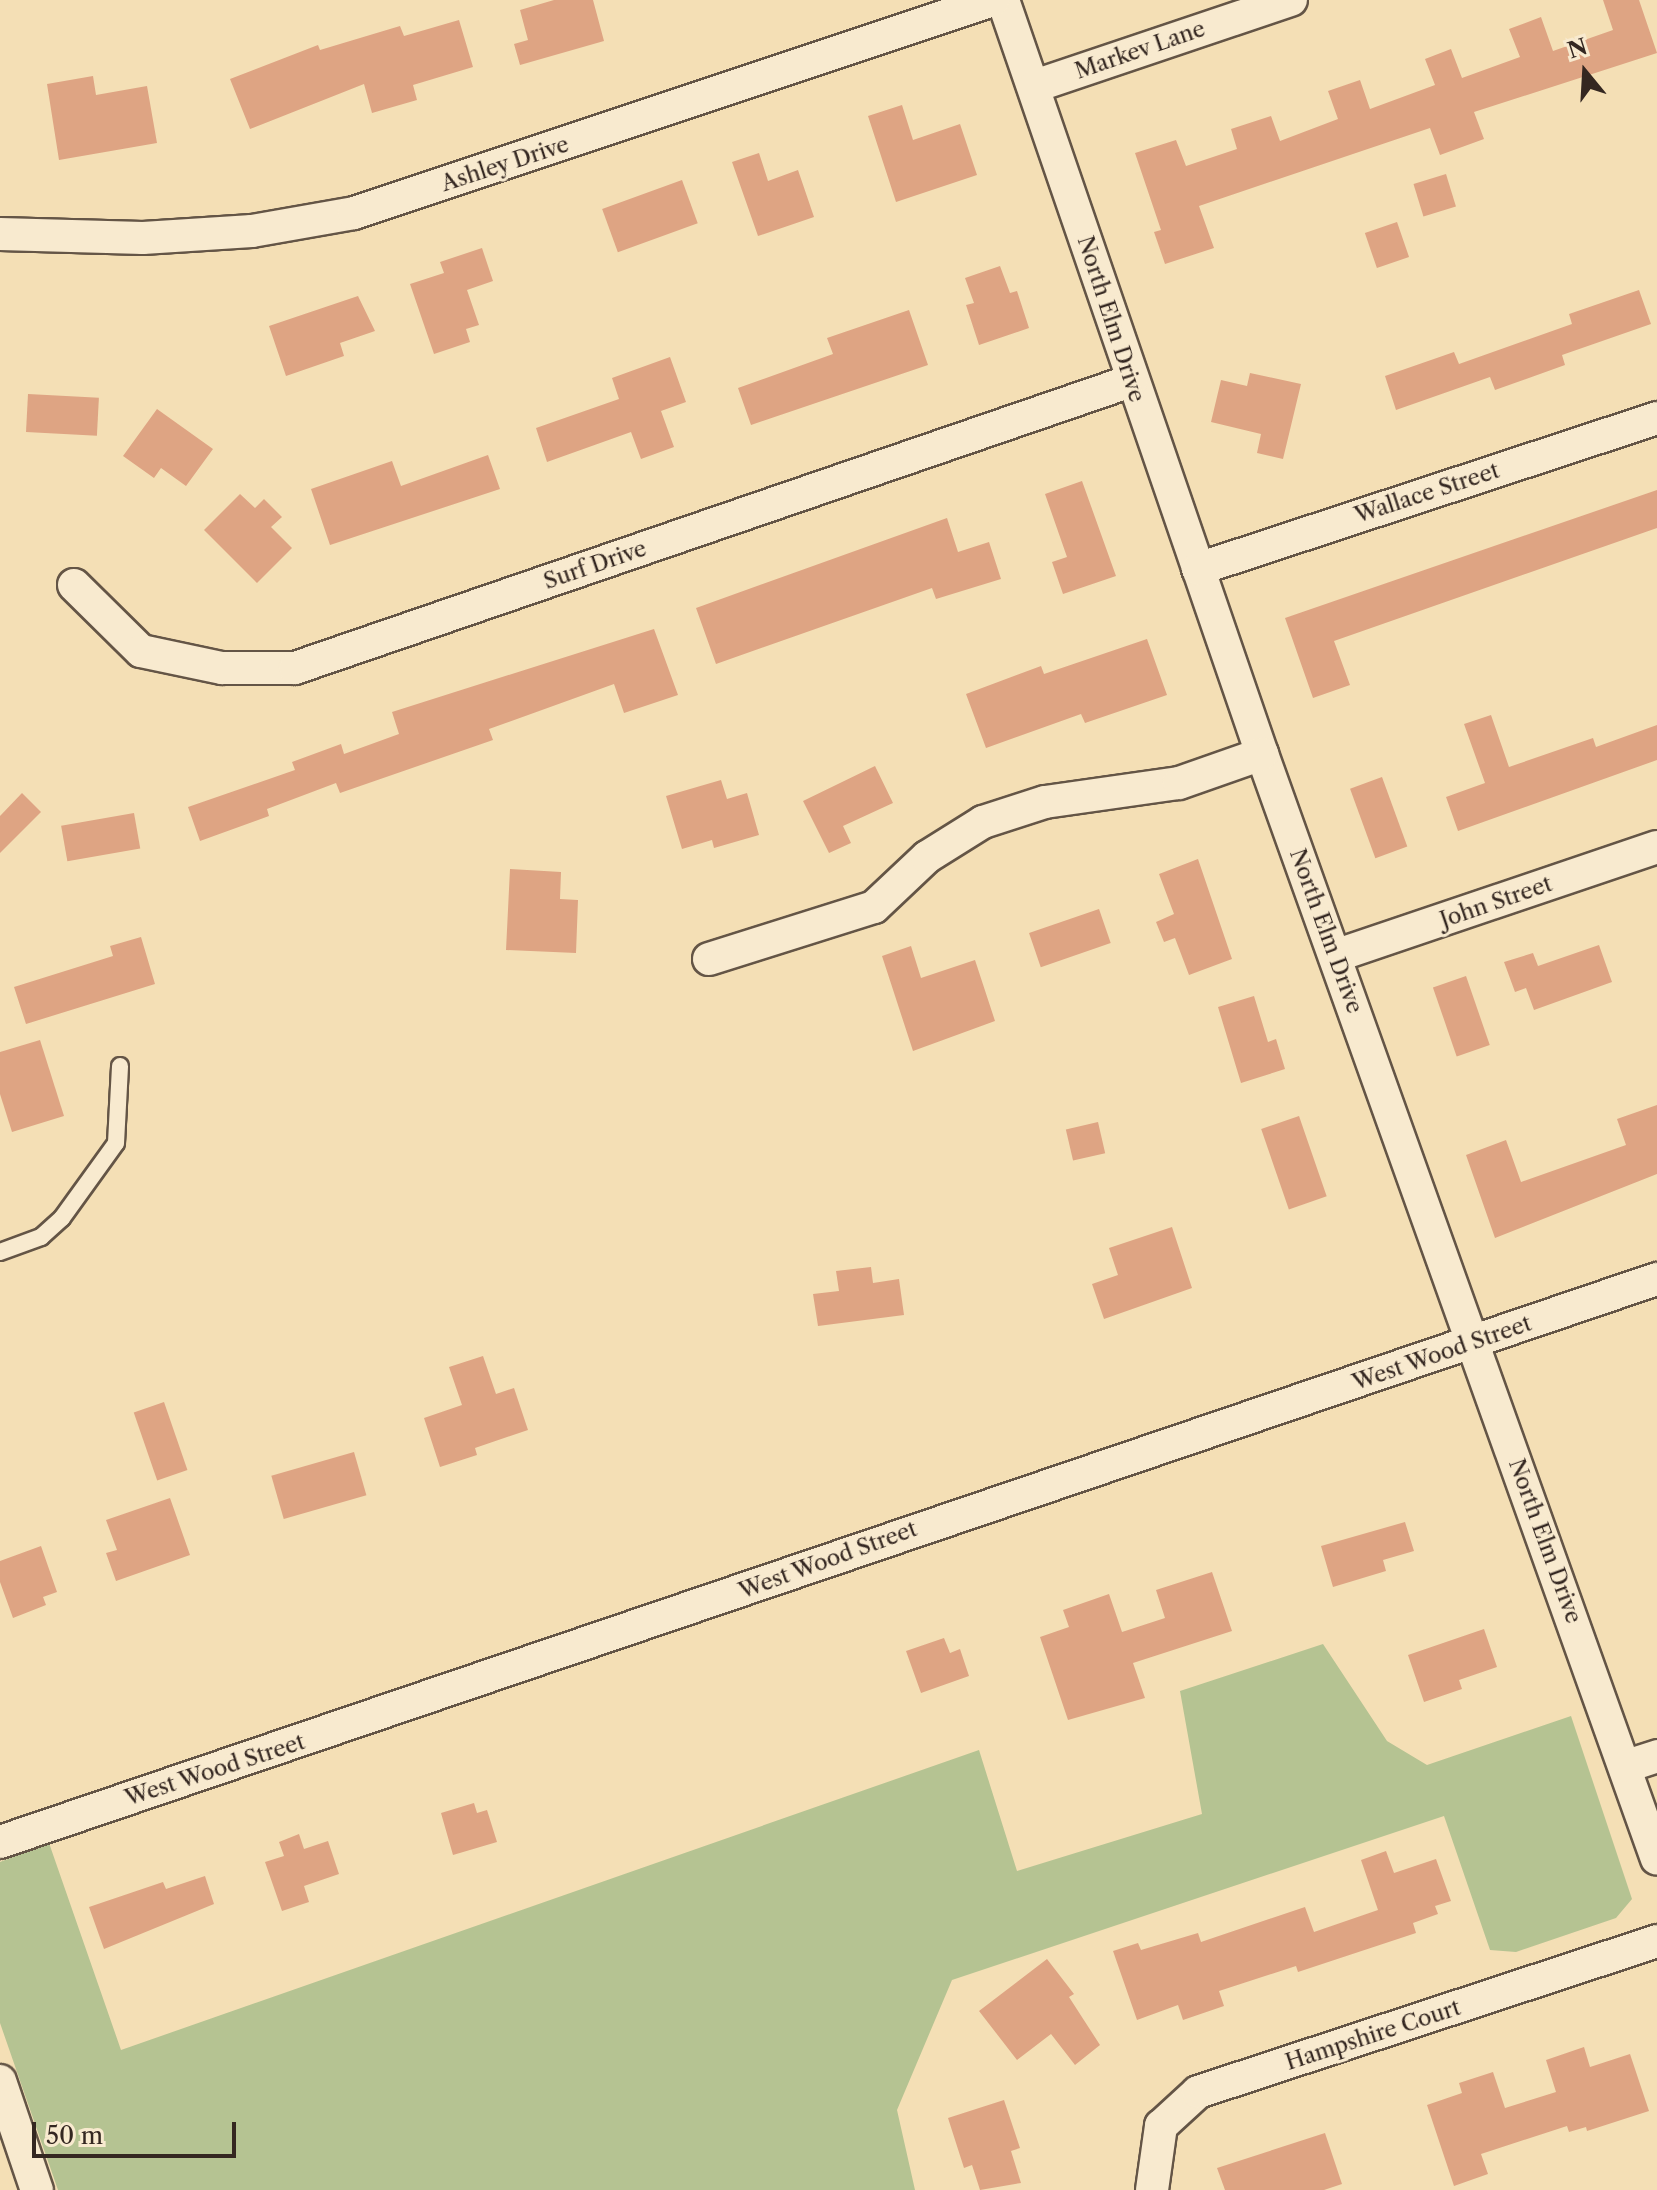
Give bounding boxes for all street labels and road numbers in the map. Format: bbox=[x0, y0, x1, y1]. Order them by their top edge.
street label: Markev Lane bbox=[1071, 15, 1209, 85]
street label: Ashley Drive bbox=[438, 131, 572, 197]
street label: North Elm Drive bbox=[1072, 233, 1150, 405]
street label: Wallace Street bbox=[1351, 457, 1503, 529]
street label: Surf Drive bbox=[540, 535, 650, 595]
street label: North Elm Drive bbox=[1284, 845, 1368, 1017]
street label: John Street bbox=[1437, 871, 1555, 933]
street label: West Wood Street bbox=[1349, 1310, 1535, 1396]
street label: North Elm Drive bbox=[1503, 1455, 1587, 1627]
street label: West Wood Street bbox=[735, 1515, 921, 1605]
street label: West Wood Street bbox=[121, 1728, 309, 1812]
street label: Hampshire Court bbox=[1282, 1994, 1464, 2076]

